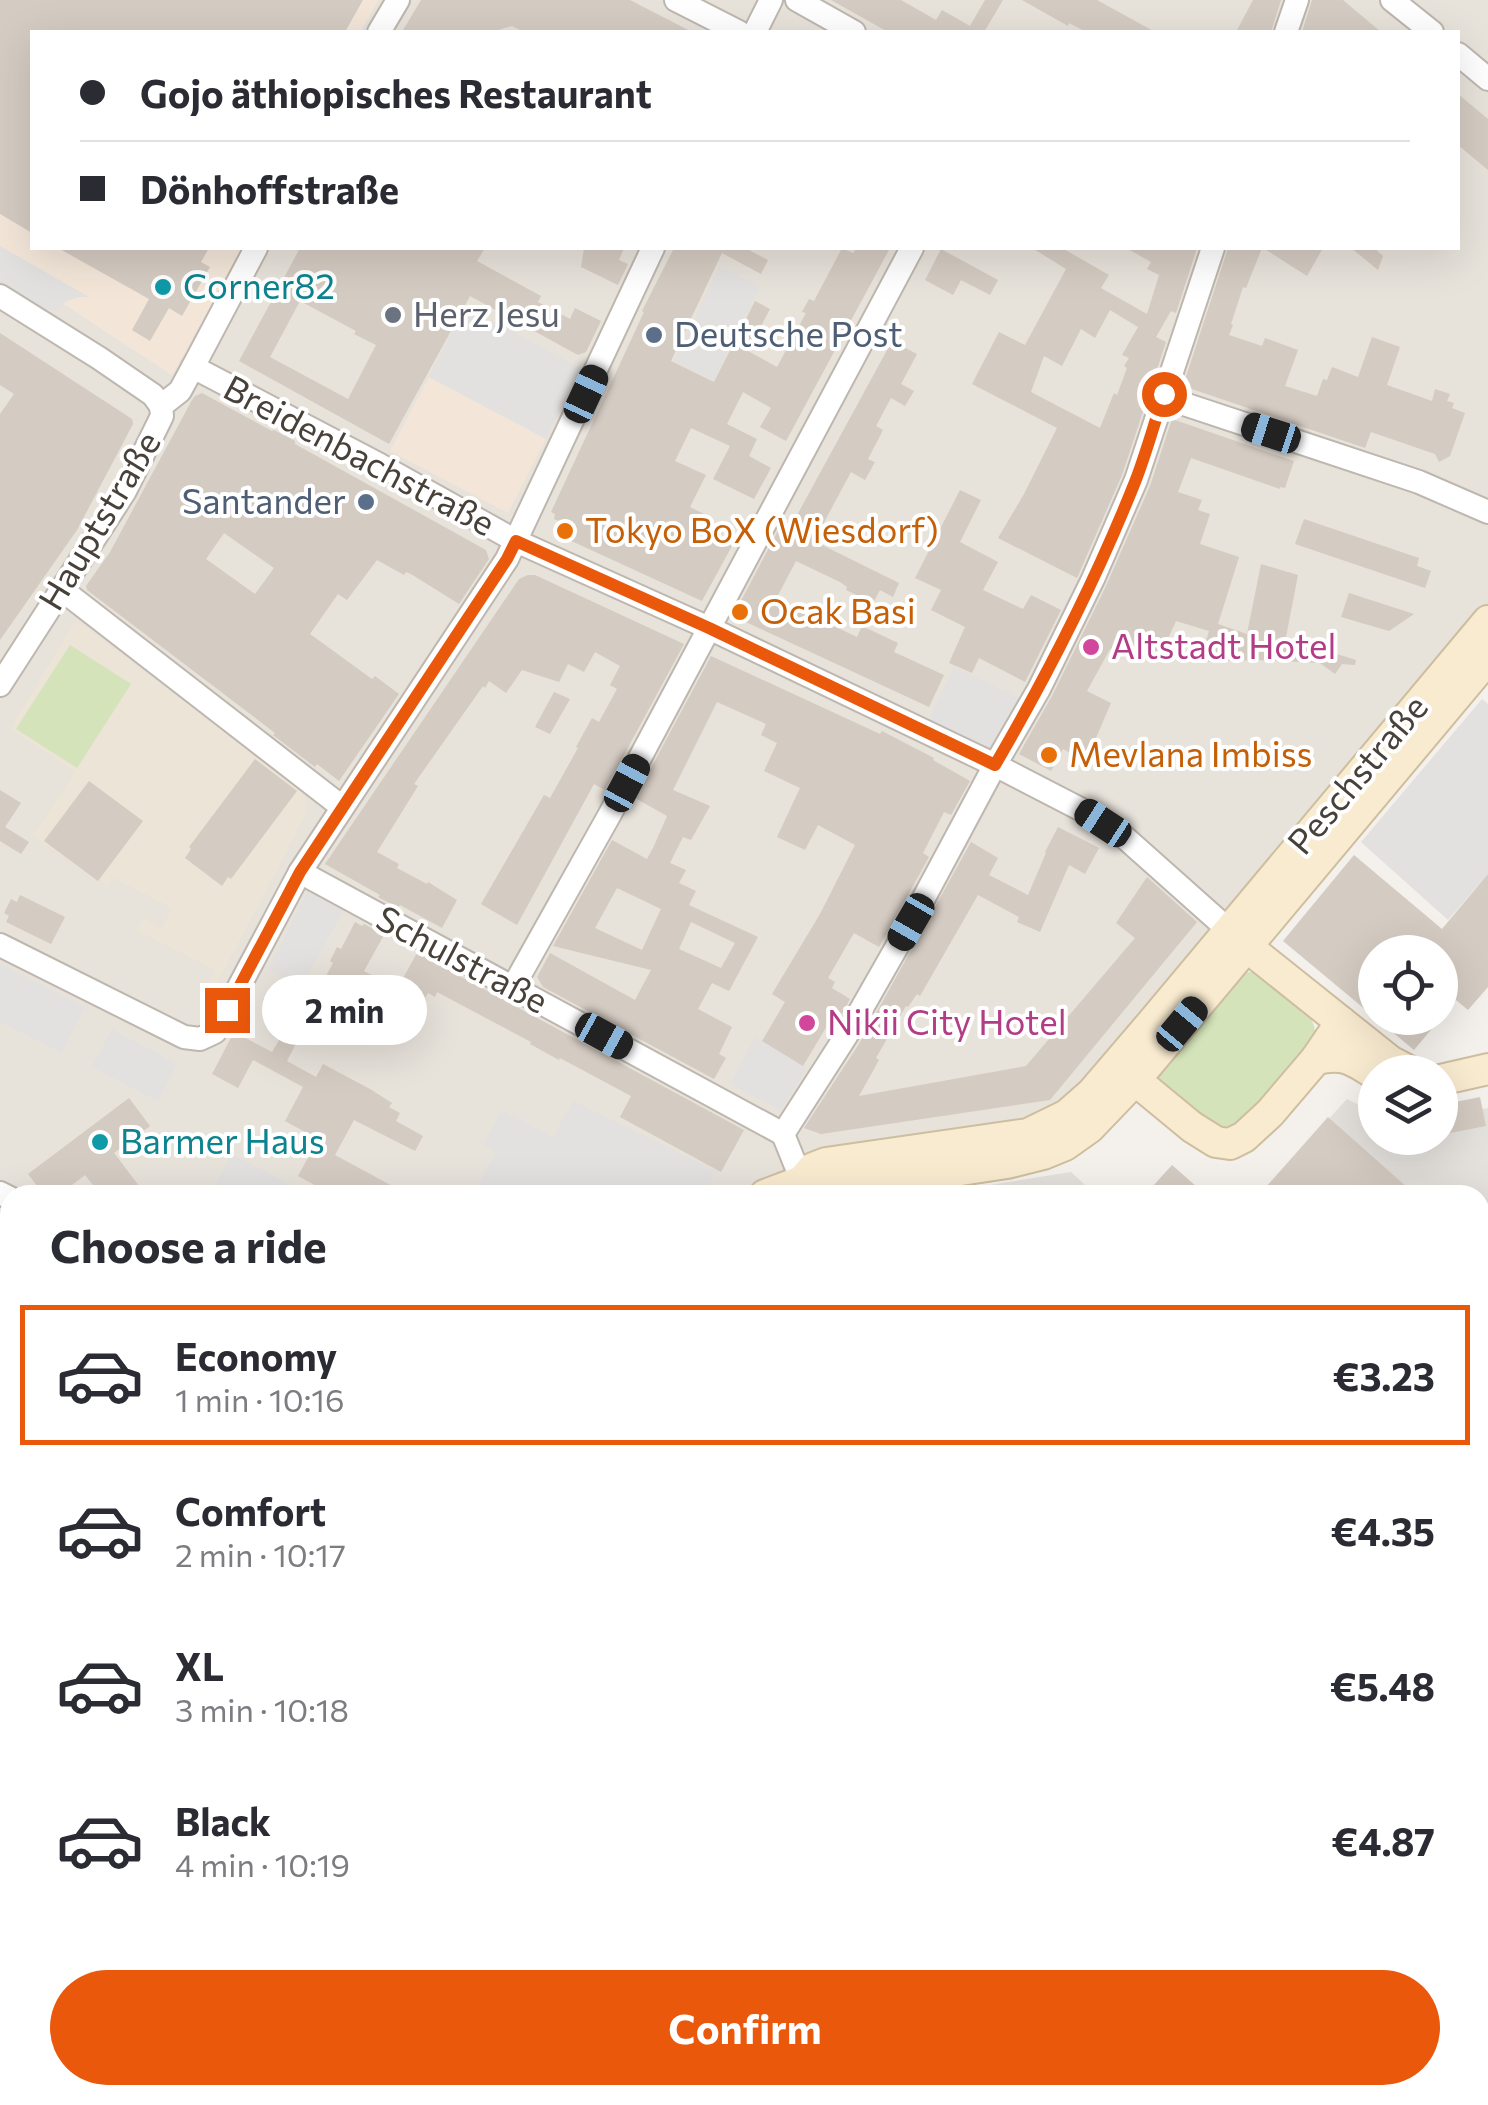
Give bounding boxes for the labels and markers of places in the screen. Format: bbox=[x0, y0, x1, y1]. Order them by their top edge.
place label: Corner82 bbox=[183, 263, 335, 306]
marker: Corner82 bbox=[152, 276, 174, 298]
place label: Herz Jesu bbox=[413, 291, 560, 334]
marker: Herz Jesu bbox=[382, 304, 404, 326]
place label: Deutsche Post bbox=[674, 311, 903, 354]
marker: Deutsche Post bbox=[643, 324, 665, 346]
place label: Santander bbox=[182, 478, 346, 521]
marker: Santander bbox=[355, 491, 377, 513]
place label: Tokyo BoX (Wiesdorf) bbox=[585, 507, 939, 550]
marker: Tokyo BoX (Wiesdorf) bbox=[554, 520, 576, 542]
place label: Ocak Basi bbox=[760, 588, 916, 631]
marker: Ocak Basi bbox=[729, 601, 751, 623]
place label: Altstadt Hotel bbox=[1111, 623, 1336, 666]
marker: Altstadt Hotel bbox=[1080, 636, 1102, 658]
place label: Mevlana Imbiss bbox=[1069, 731, 1312, 774]
marker: Mevlana Imbiss bbox=[1038, 744, 1060, 766]
place label: Nikii City Hotel bbox=[827, 999, 1067, 1042]
marker: Nikii City Hotel bbox=[796, 1012, 818, 1034]
place label: Barmer Haus bbox=[120, 1118, 325, 1161]
marker: Barmer Haus bbox=[89, 1131, 111, 1153]

